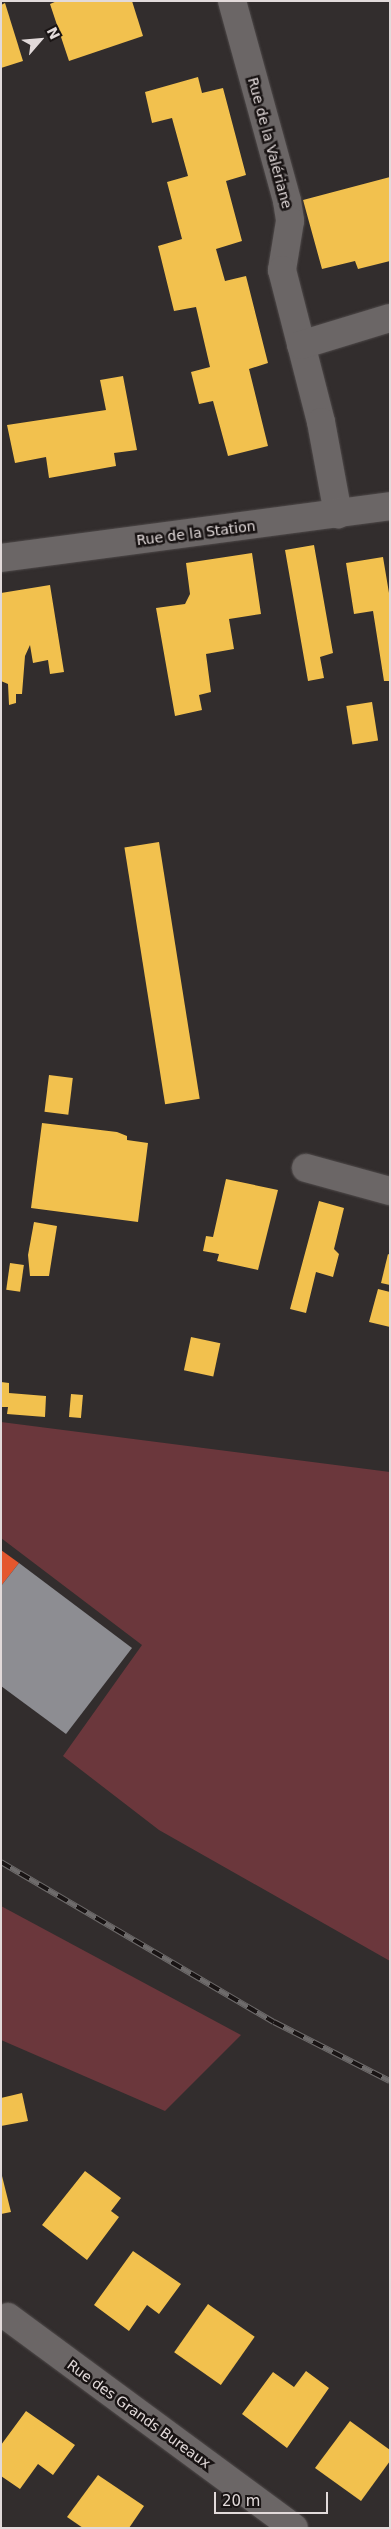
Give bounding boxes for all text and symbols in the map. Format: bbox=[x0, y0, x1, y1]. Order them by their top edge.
north arrow bbox=[15, 15, 65, 65]
text: N bbox=[44, 24, 63, 42]
street label: Rue de la Valériane bbox=[244, 76, 296, 210]
street label: Rue de la Station bbox=[136, 517, 256, 549]
street label: Rue des Grands Bureaux bbox=[64, 2356, 214, 2472]
scale bar bbox=[216, 2482, 330, 2514]
text: 20 m bbox=[222, 2492, 260, 2510]

